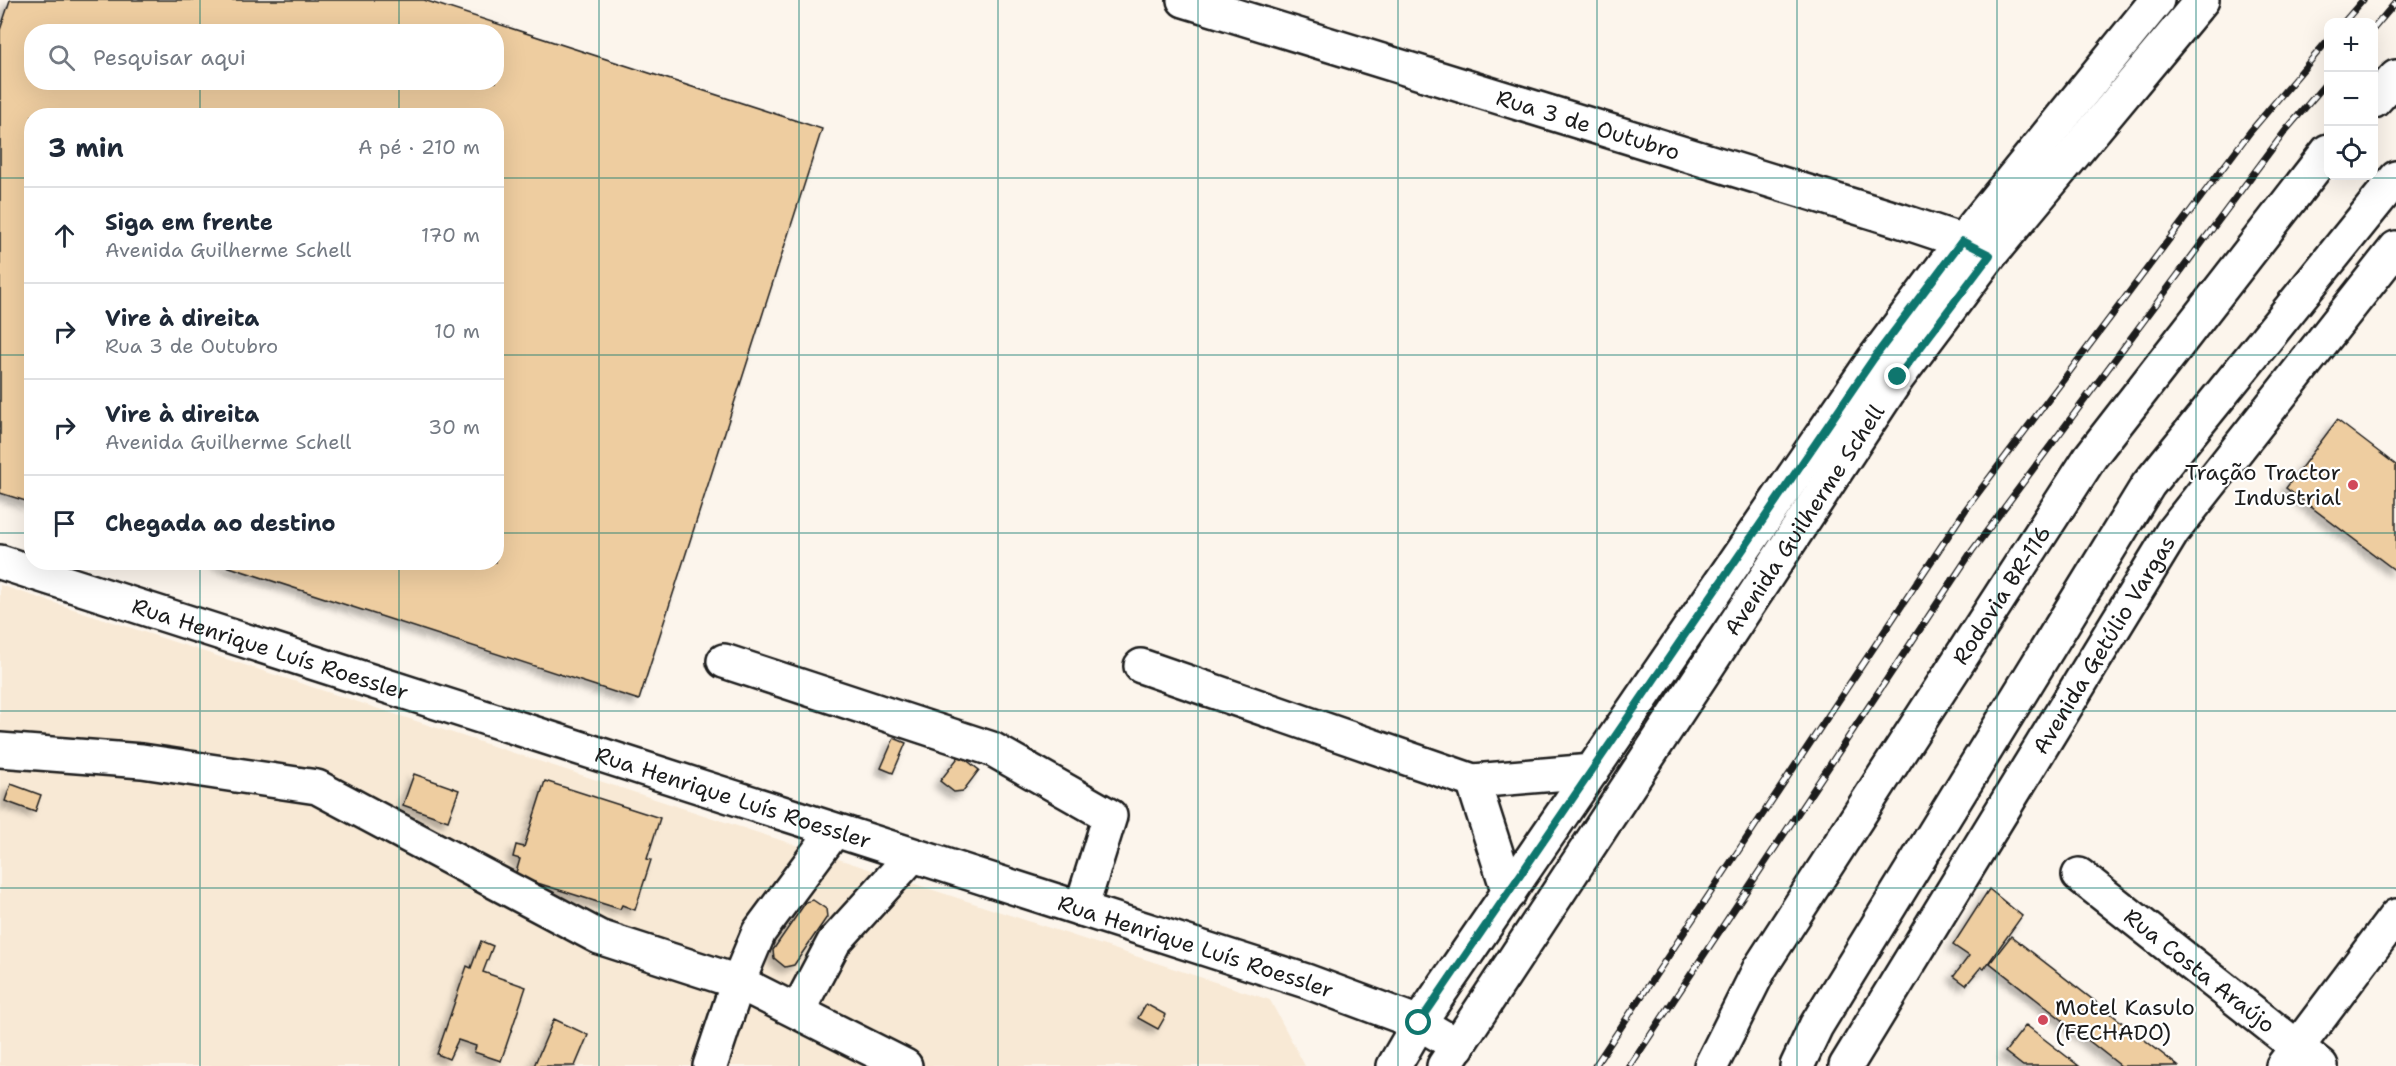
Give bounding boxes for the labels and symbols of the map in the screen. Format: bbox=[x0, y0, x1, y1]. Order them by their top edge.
street label: Rua 3 de Outubro bbox=[1493, 83, 1684, 166]
route end bbox=[1884, 363, 1910, 389]
street label: Avenida Guilherme Schell bbox=[1717, 398, 1891, 641]
place label: Tração Tractor Industrial bbox=[2185, 458, 2341, 512]
marker: Tração Tractor Industrial bbox=[2346, 478, 2360, 492]
street label: Rodovia BR-116 bbox=[1946, 519, 2057, 670]
street label: Avenida Getúlio Vargas bbox=[2026, 530, 2182, 759]
street label: Rua Henrique Luís Roessler bbox=[129, 591, 412, 707]
street label: Rua Henrique Luís Roessler bbox=[591, 739, 875, 855]
street label: Rua Henrique Luís Roessler bbox=[1054, 888, 1338, 1005]
street label: Rua Costa Araújo bbox=[2118, 902, 2281, 1039]
place label: Motel Kasulo (FECHADO) bbox=[2055, 993, 2195, 1047]
route start bbox=[1405, 1009, 1431, 1035]
marker: Motel Kasulo (FECHADO) bbox=[2036, 1013, 2050, 1027]

